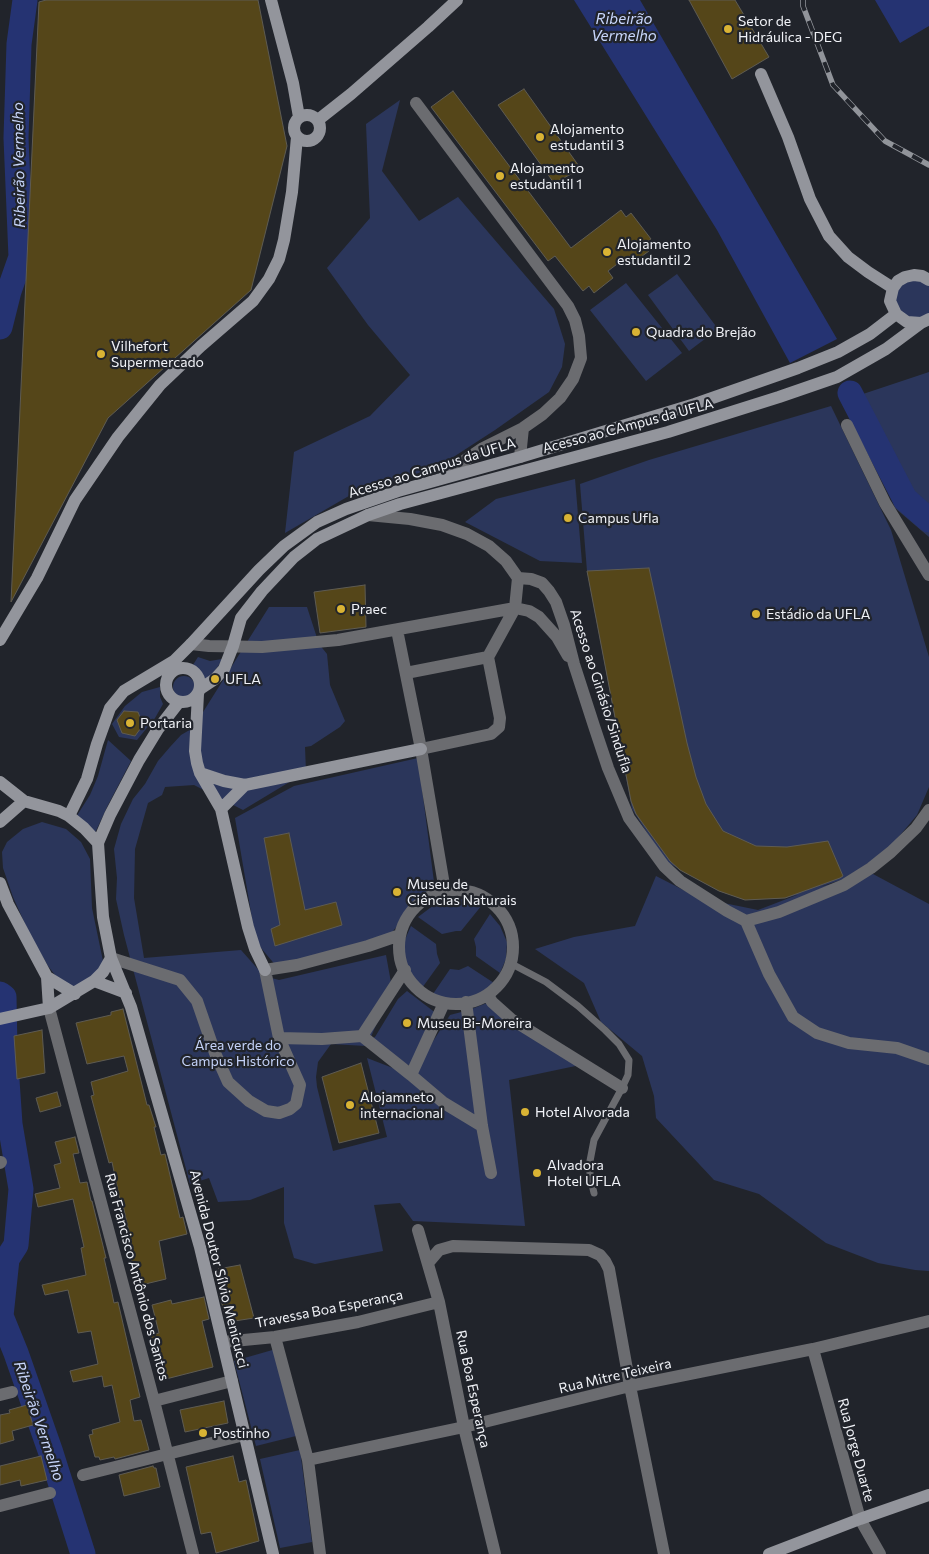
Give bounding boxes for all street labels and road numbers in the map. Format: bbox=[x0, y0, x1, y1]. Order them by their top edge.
street label: Acesso ao CAmpus da UFLA bbox=[541, 395, 715, 457]
street label: Acesso ao Campus da UFLA bbox=[346, 435, 518, 501]
street label: Acesso ao Ginásio/Sindufla bbox=[566, 607, 636, 775]
street label: Avenida Doutor Sílvio Menicucci bbox=[186, 1168, 252, 1370]
street label: Rua Francisco Antônio dos Santos bbox=[101, 1171, 173, 1383]
street label: Travessa Boa Esperança bbox=[254, 1286, 404, 1332]
street label: Rua Boa Esperança bbox=[452, 1329, 494, 1449]
street label: Rua Mitre Teixeira bbox=[557, 1355, 673, 1397]
street label: Rua Jorge Duarte bbox=[834, 1396, 878, 1504]

